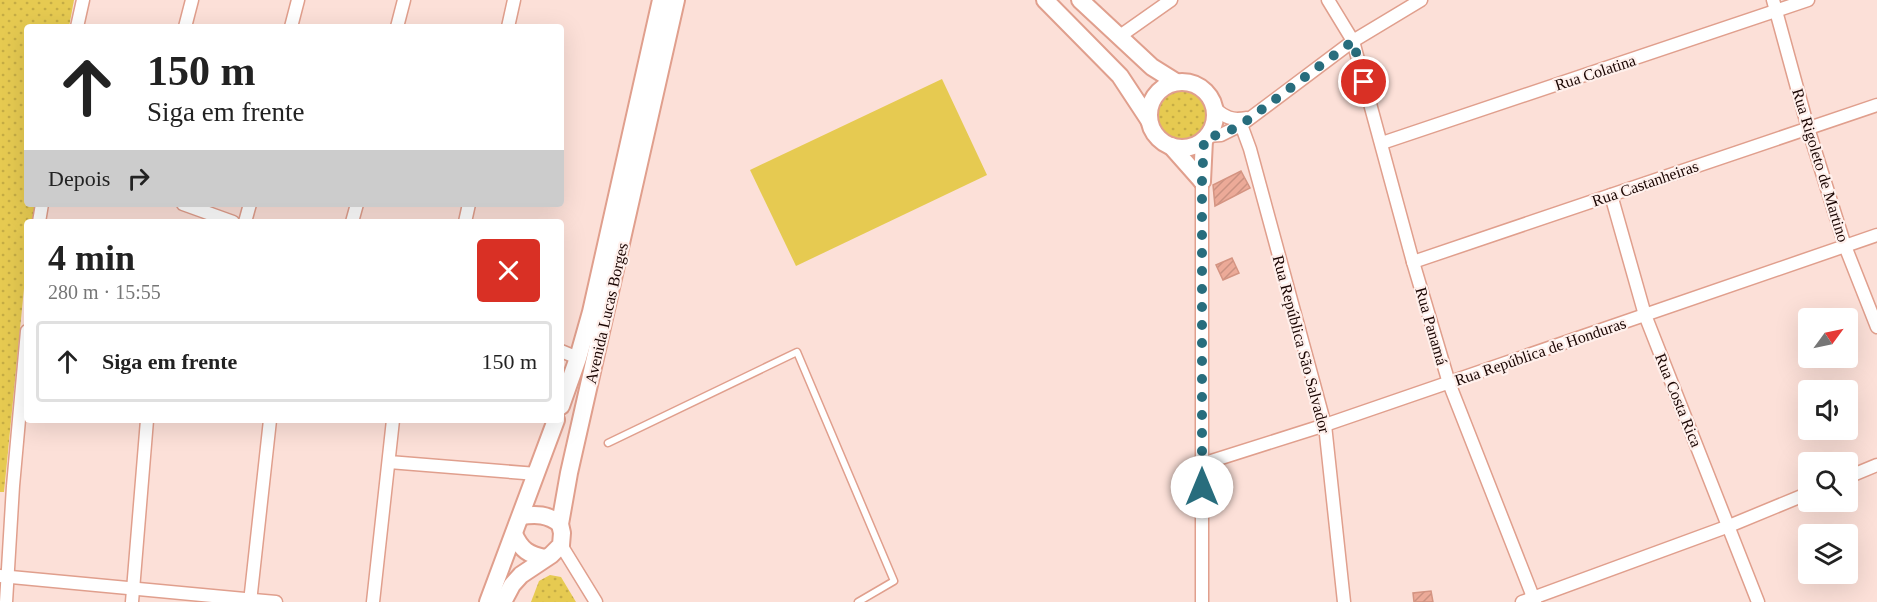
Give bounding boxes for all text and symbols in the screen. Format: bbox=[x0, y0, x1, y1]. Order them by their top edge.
icon: ahead bbox=[48, 48, 126, 126]
text: 150 m bbox=[147, 48, 256, 94]
street label: Rua Colatina bbox=[1553, 51, 1638, 94]
pin bbox=[1338, 56, 1389, 107]
icon: arrive bbox=[1347, 65, 1380, 98]
street label: Rua Rigoleto de Martino bbox=[1788, 86, 1852, 244]
text: Siga em frente bbox=[147, 97, 304, 127]
street label: Rua Castanheiras bbox=[1590, 157, 1701, 210]
icon: right bbox=[122, 162, 155, 195]
text: Depois bbox=[48, 166, 110, 191]
text: 4 min bbox=[48, 238, 135, 278]
button: close bbox=[477, 239, 540, 302]
street label: Avenida Lucas Borges bbox=[582, 241, 632, 386]
street label: Rua República São Salvador bbox=[1269, 253, 1334, 436]
text: 280 m · 15:55 bbox=[48, 281, 161, 303]
street label: Rua Panamá bbox=[1412, 285, 1451, 367]
north arrow bbox=[1798, 308, 1858, 368]
map controls bbox=[1798, 308, 1858, 584]
street label: Rua República de Honduras bbox=[1452, 314, 1628, 390]
icon: ahead bbox=[51, 345, 84, 378]
text: Siga em frente bbox=[102, 349, 237, 374]
text: 150 m bbox=[481, 349, 537, 374]
street label: Rua Costa Rica bbox=[1652, 351, 1705, 450]
button: sound bbox=[1798, 380, 1858, 440]
button: search bbox=[1798, 452, 1858, 512]
position arrow bbox=[1170, 455, 1234, 519]
button: layers bbox=[1798, 524, 1858, 584]

